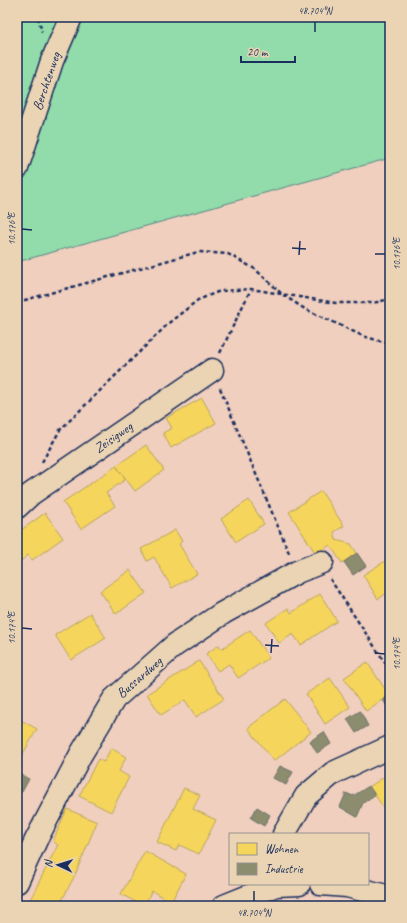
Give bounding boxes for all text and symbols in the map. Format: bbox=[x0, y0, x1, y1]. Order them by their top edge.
text: 48.704°N bbox=[298, 4, 334, 17]
scale bar bbox=[241, 38, 295, 64]
text: 20 m bbox=[247, 44, 269, 60]
street label: Berchtenweg bbox=[29, 49, 65, 112]
text: 10.176°E bbox=[5, 211, 18, 245]
text: 10.176°E bbox=[390, 236, 403, 270]
street label: Zeisigweg bbox=[91, 418, 137, 457]
text: 10.174°E bbox=[5, 610, 18, 644]
text: 10.174°E bbox=[390, 636, 403, 670]
street label: Bussardweg bbox=[113, 652, 166, 702]
legend bbox=[229, 833, 369, 885]
text: Wohnen bbox=[265, 841, 299, 857]
north arrow bbox=[38, 845, 78, 885]
text: N bbox=[41, 858, 55, 868]
text: Industrie bbox=[265, 861, 304, 877]
text: 48.704°N bbox=[237, 906, 273, 919]

